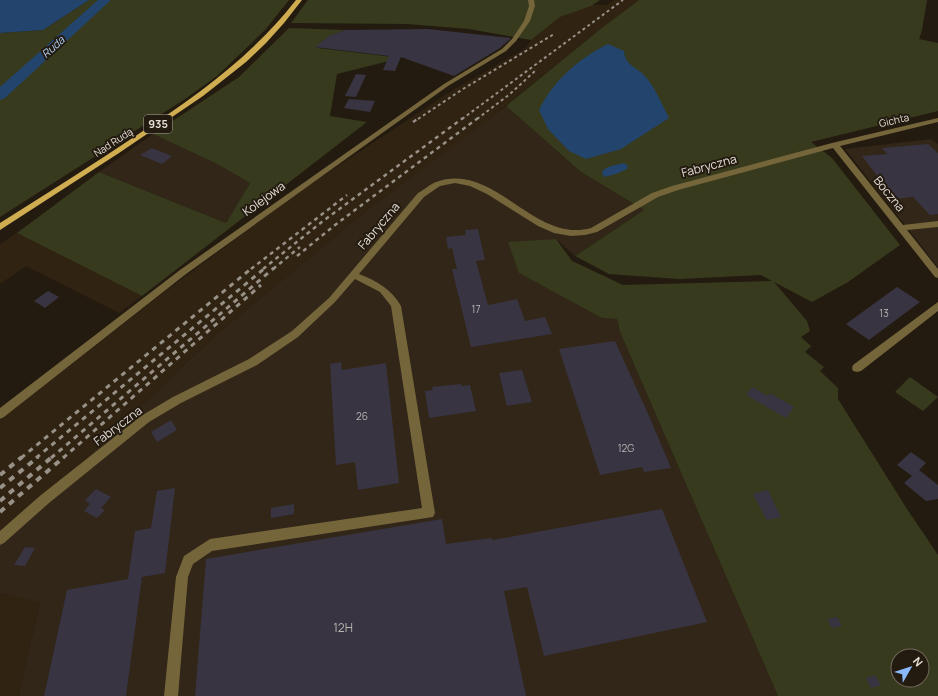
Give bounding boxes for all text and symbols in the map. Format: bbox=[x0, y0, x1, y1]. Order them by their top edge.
water label: Ruda bbox=[38, 32, 68, 61]
street label: Gichta bbox=[878, 110, 910, 130]
road number: 935 bbox=[144, 115, 172, 133]
street label: Nad Rudą bbox=[91, 124, 135, 160]
street label: Fabryczna bbox=[679, 150, 738, 181]
street label: Boczna bbox=[870, 172, 909, 215]
street label: Kolejowa bbox=[239, 177, 288, 220]
street label: Fabryczna bbox=[354, 198, 403, 253]
house number: 17 bbox=[472, 302, 480, 316]
house number: 13 bbox=[879, 306, 889, 320]
street label: Fabryczna bbox=[90, 402, 145, 449]
house number: 26 bbox=[356, 409, 368, 423]
house number: 12G bbox=[618, 441, 634, 455]
house number: 12H bbox=[333, 619, 353, 636]
north arrow bbox=[890, 648, 930, 688]
text: N bbox=[910, 654, 927, 669]

